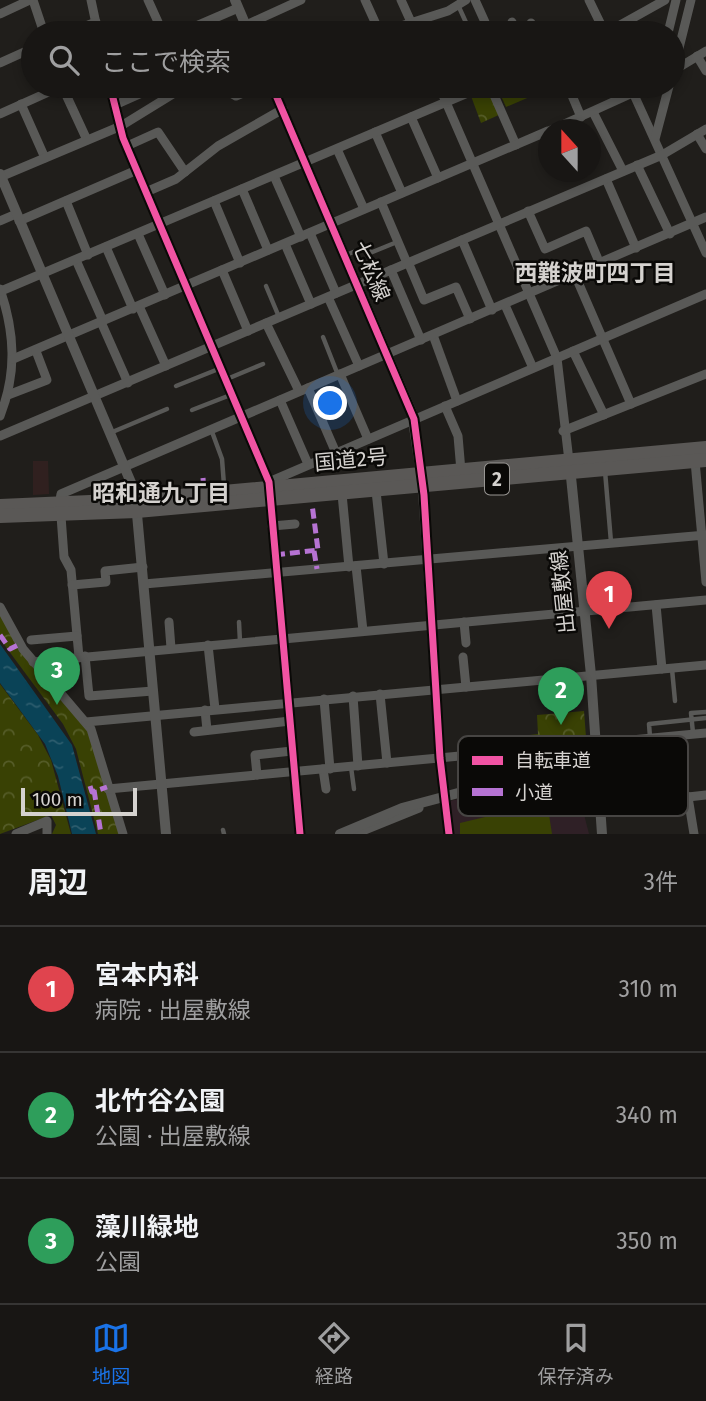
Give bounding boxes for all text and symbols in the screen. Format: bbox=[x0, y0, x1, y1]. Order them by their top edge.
search box bbox=[21, 21, 685, 98]
icon: search bbox=[45, 41, 83, 79]
text: ここで検索 bbox=[101, 47, 231, 78]
north arrow bbox=[538, 119, 601, 182]
street label: 七松線 bbox=[347, 237, 395, 305]
district label: 西難波町四丁目 bbox=[515, 259, 676, 287]
your location bbox=[313, 386, 347, 420]
street label: 国道2号 bbox=[313, 444, 389, 476]
road number: 2 bbox=[485, 464, 509, 494]
district label: 昭和通九丁目 bbox=[92, 479, 230, 507]
street label: 出屋敷線 bbox=[546, 549, 580, 635]
pin: 1 bbox=[586, 571, 632, 629]
pin: 3 bbox=[34, 647, 80, 705]
pin: 2 bbox=[538, 667, 584, 725]
legend bbox=[458, 736, 688, 816]
text: 自転車道 bbox=[515, 749, 591, 772]
text: 小道 bbox=[515, 781, 553, 804]
scale bar bbox=[21, 785, 136, 817]
text: 100 m bbox=[32, 788, 83, 811]
text: 周辺 bbox=[28, 865, 88, 901]
text: 3件 bbox=[644, 868, 678, 896]
text: 宮本内科 bbox=[95, 960, 199, 991]
text: 1 bbox=[46, 975, 56, 1003]
text: 310 m bbox=[618, 975, 678, 1003]
text: 病院 · 出屋敷線 bbox=[95, 996, 251, 1024]
text: 北竹谷公園 bbox=[95, 1086, 225, 1117]
text: 2 bbox=[45, 1101, 57, 1129]
text: 340 m bbox=[616, 1101, 678, 1129]
text: 公園 · 出屋敷線 bbox=[95, 1122, 251, 1150]
text: 藻川緑地 bbox=[95, 1212, 199, 1243]
text: 3 bbox=[45, 1227, 57, 1255]
text: 350 m bbox=[616, 1227, 678, 1255]
text: 公園 bbox=[95, 1248, 141, 1276]
tab: 地図 bbox=[92, 1319, 130, 1388]
tab: 経路 bbox=[315, 1319, 353, 1388]
tab: 保存済み bbox=[538, 1319, 614, 1388]

